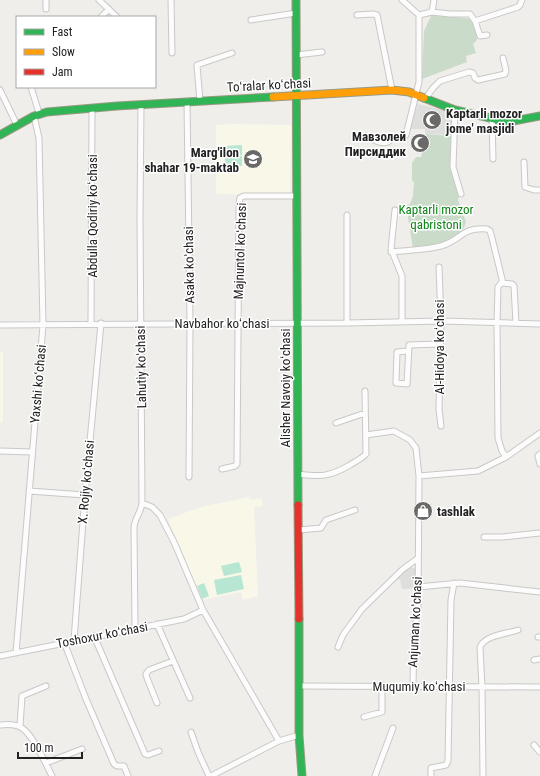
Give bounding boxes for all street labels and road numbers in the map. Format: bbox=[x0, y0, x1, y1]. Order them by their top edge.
street label: Toʻralar koʻchasi bbox=[226, 75, 312, 95]
street label: Abdulla Qodiriy koʻchasi bbox=[85, 154, 100, 278]
street label: Majnuntol koʻchasi bbox=[231, 202, 249, 300]
street label: Asaka koʻchasi bbox=[181, 226, 197, 304]
street label: Al-Hidoya koʻchasi bbox=[432, 300, 447, 394]
street label: Navbahor koʻchasi bbox=[175, 316, 269, 331]
street label: Lahutiy koʻchasi bbox=[133, 325, 149, 409]
street label: Alisher Navoiy koʻchasi bbox=[278, 329, 293, 447]
street label: Yaxshi koʻchasi bbox=[27, 344, 49, 424]
street label: X. Rojiy koʻchasi bbox=[75, 439, 97, 524]
street label: Anjuman koʻchasi bbox=[405, 576, 425, 668]
street label: Toshoxur koʻchasi bbox=[55, 619, 149, 651]
street label: Muqumiy koʻchasi bbox=[373, 679, 465, 694]

